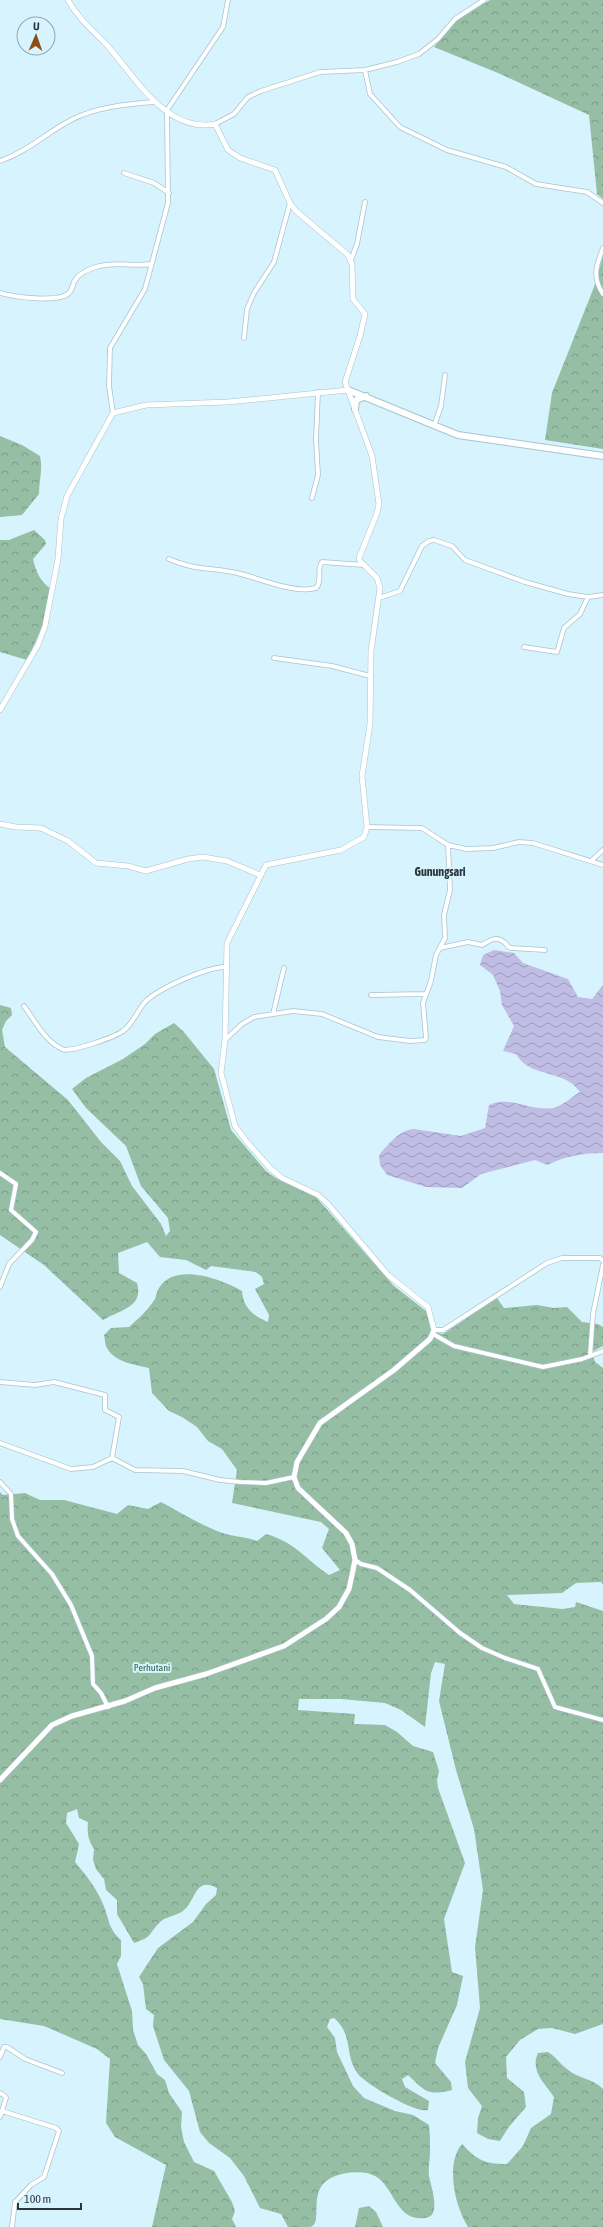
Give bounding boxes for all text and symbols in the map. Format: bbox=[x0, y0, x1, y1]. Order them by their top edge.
north arrow bbox=[16, 16, 56, 56]
text: U bbox=[33, 20, 40, 32]
district label: Gunungsari bbox=[415, 865, 466, 879]
park label: Perhutani bbox=[134, 1662, 170, 1673]
scale bar bbox=[18, 2185, 81, 2211]
text: 100 m bbox=[24, 2192, 51, 2206]

